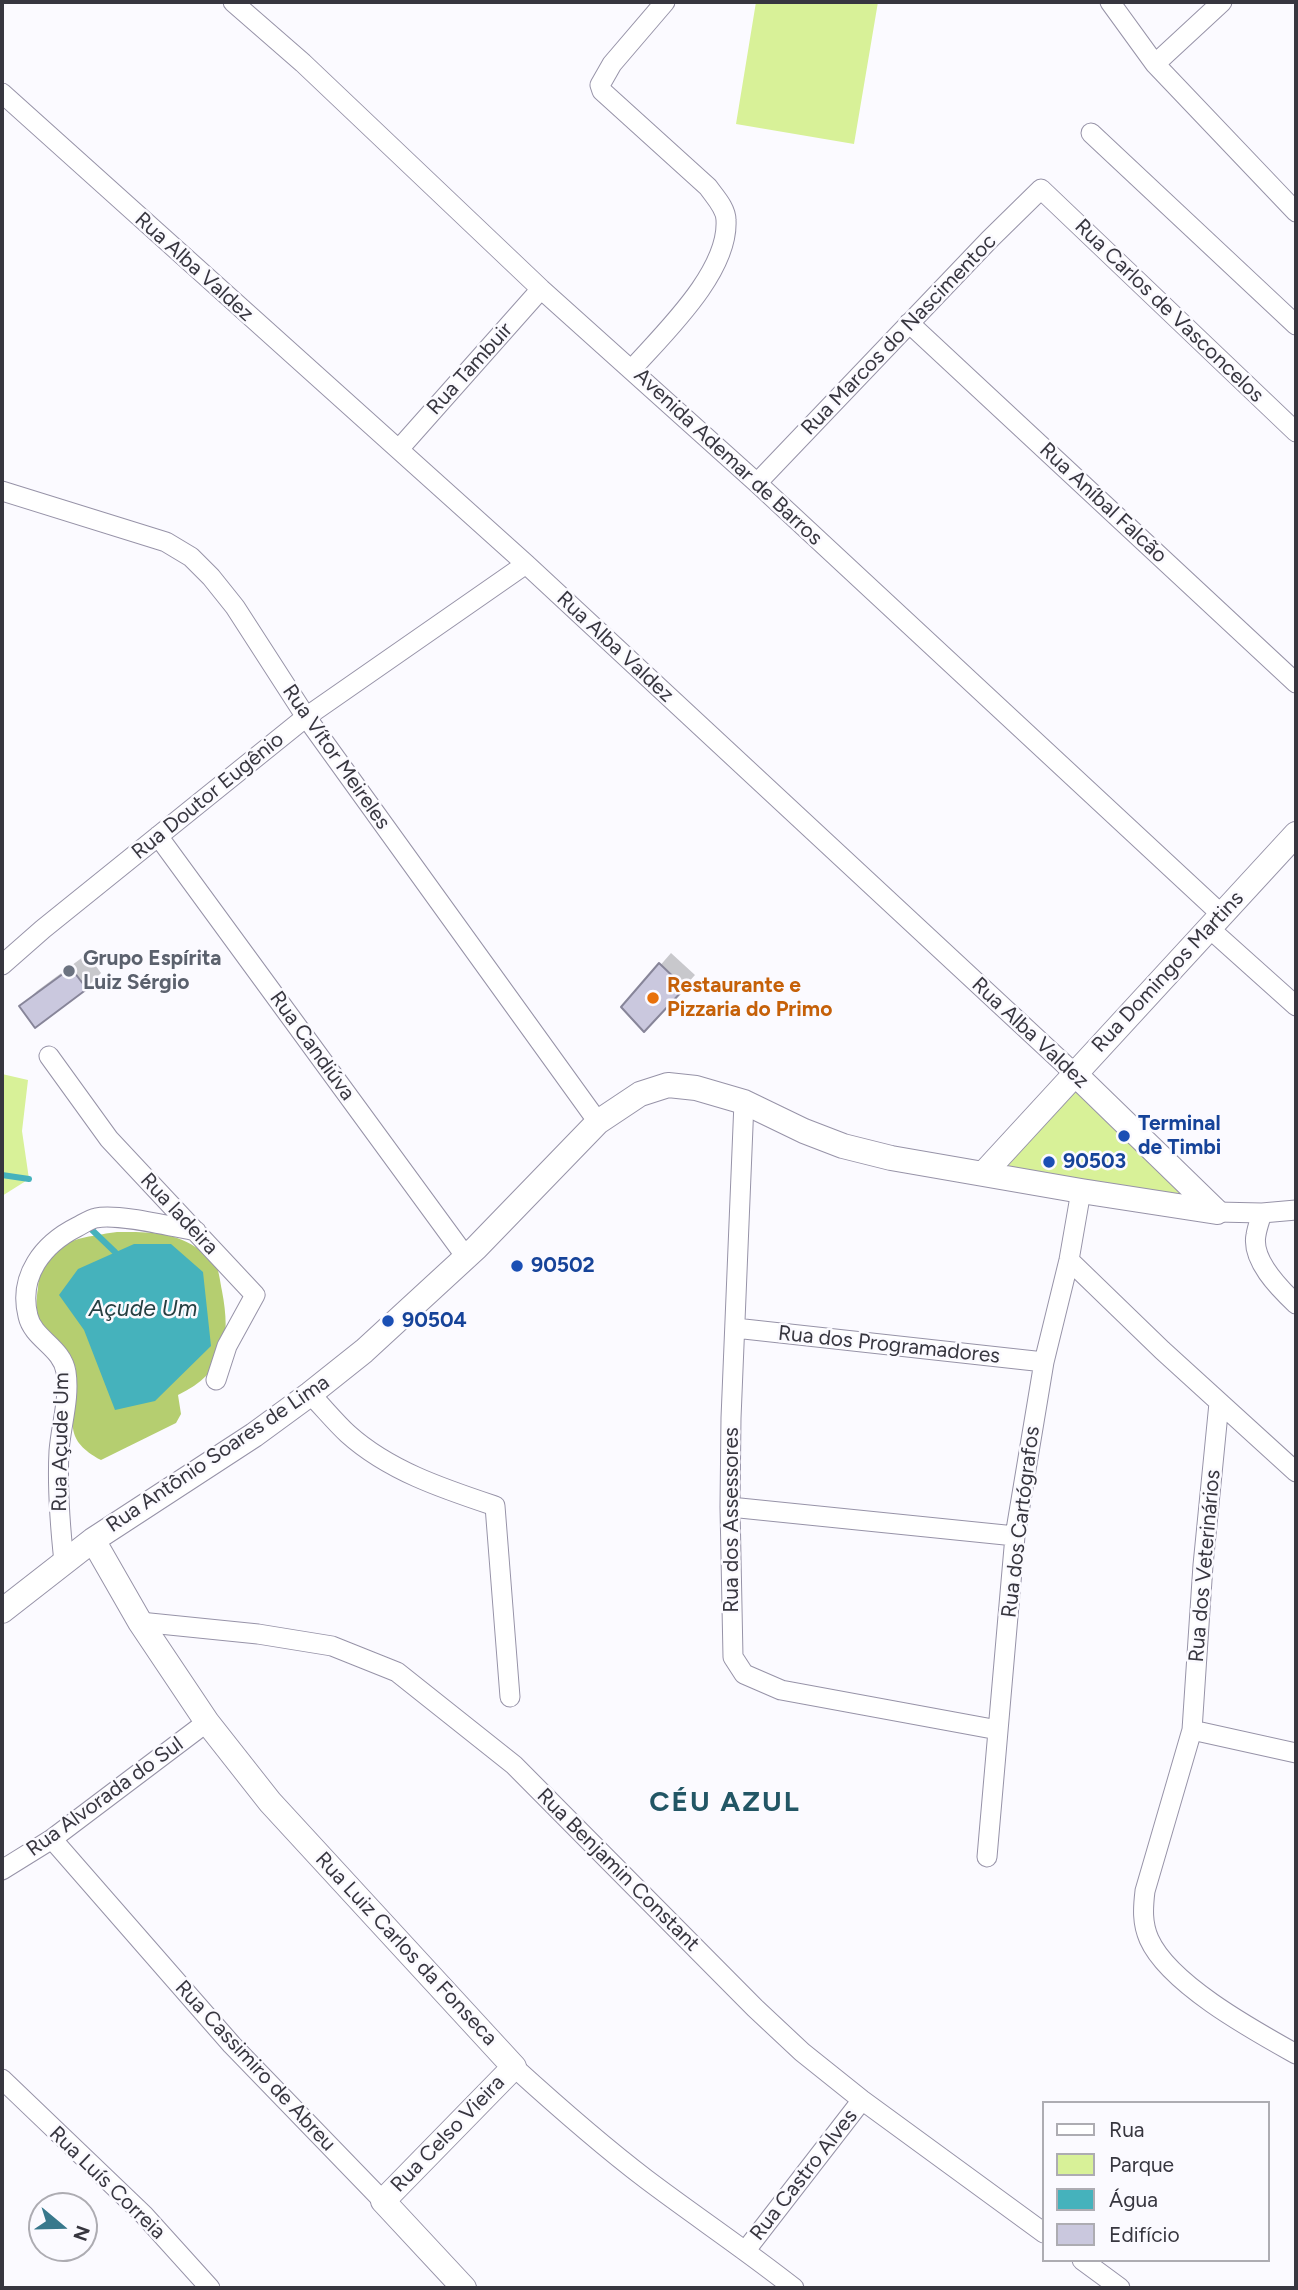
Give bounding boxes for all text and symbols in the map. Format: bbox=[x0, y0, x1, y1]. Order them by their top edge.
street label: Rua Alba Valdez bbox=[129, 207, 259, 327]
street label: Rua Carlos de Vasconcelos bbox=[1069, 214, 1269, 408]
street label: Rua Marcos do Nascimentoc bbox=[796, 229, 1002, 441]
street label: Rua Tambuir bbox=[422, 318, 518, 420]
street label: Avenida Ademar de Barros bbox=[629, 363, 827, 551]
street label: Rua Aníbal Falcão bbox=[1034, 437, 1172, 569]
street label: Rua Alba Valdez bbox=[551, 586, 679, 708]
street label: Rua Vítor Meireles bbox=[277, 680, 395, 834]
street label: Rua Doutor Eugênio bbox=[127, 727, 289, 865]
street label: Rua Domingos Martins bbox=[1087, 886, 1249, 1058]
place label: Grupo Espírita Luiz Sérgio bbox=[83, 946, 221, 996]
marker: Grupo Espírita Luiz Sérgio bbox=[61, 963, 77, 979]
street label: Rua Alba Valdez bbox=[966, 972, 1094, 1094]
place label: Restaurante e Pizzaria do Primo bbox=[667, 973, 832, 1023]
street label: Rua Candiúva bbox=[264, 987, 360, 1105]
marker: Restaurante e Pizzaria do Primo bbox=[645, 990, 661, 1006]
place label: Terminal de Timbi bbox=[1138, 1111, 1221, 1161]
marker: Terminal de Timbi bbox=[1116, 1128, 1132, 1144]
place label: 90503 bbox=[1063, 1149, 1126, 1175]
marker: 90503 bbox=[1041, 1154, 1057, 1170]
street label: Rua ladeira bbox=[135, 1168, 223, 1260]
place label: 90502 bbox=[531, 1253, 595, 1279]
marker: 90502 bbox=[509, 1258, 525, 1274]
water label: Açude Um bbox=[89, 1295, 197, 1323]
place label: 90504 bbox=[402, 1308, 467, 1334]
marker: 90504 bbox=[380, 1313, 396, 1329]
street label: Rua dos Programadores bbox=[777, 1321, 1001, 1369]
street label: Rua Antônio Soares de Lima bbox=[102, 1370, 334, 1538]
street label: Rua Açude Um bbox=[47, 1372, 75, 1512]
street label: Rua dos Cartógrafos bbox=[997, 1425, 1045, 1619]
street label: Rua dos Assessores bbox=[719, 1427, 745, 1613]
street label: Rua dos Veterinários bbox=[1184, 1469, 1226, 1663]
street label: Rua Alvorada do Sul bbox=[22, 1732, 188, 1862]
street label: Rua Benjamin Constant bbox=[531, 1783, 705, 1957]
district label: CÉU AZUL bbox=[650, 1786, 800, 1820]
street label: Rua Luiz Carlos da Fonseca bbox=[310, 1847, 502, 2051]
street label: Rua Cassimiro de Abreu bbox=[169, 1975, 341, 2157]
street label: Rua Celso Vieira bbox=[386, 2070, 510, 2198]
legend bbox=[1042, 2101, 1270, 2262]
street label: Rua Castro Alves bbox=[745, 2104, 863, 2246]
text: Rua bbox=[1109, 2117, 1145, 2142]
street label: Rua Luís Correia bbox=[44, 2121, 170, 2245]
text: Parque bbox=[1109, 2152, 1174, 2177]
text: Água bbox=[1109, 2187, 1158, 2212]
north arrow bbox=[28, 2192, 98, 2262]
text: Edifício bbox=[1109, 2222, 1180, 2247]
text: N bbox=[68, 2223, 95, 2244]

